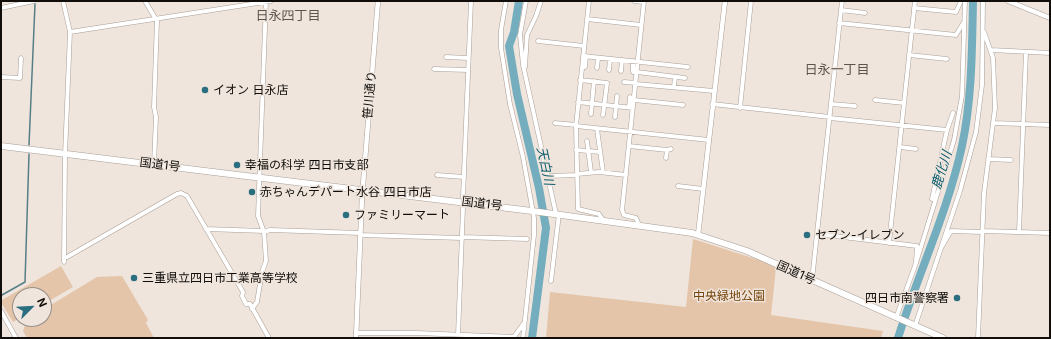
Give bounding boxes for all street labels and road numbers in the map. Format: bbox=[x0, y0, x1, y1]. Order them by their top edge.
street label: 笹川通り bbox=[361, 70, 379, 120]
street label: 国道1号 bbox=[139, 155, 181, 175]
street label: 国道1号 bbox=[461, 194, 503, 214]
street label: 国道1号 bbox=[774, 258, 818, 288]

